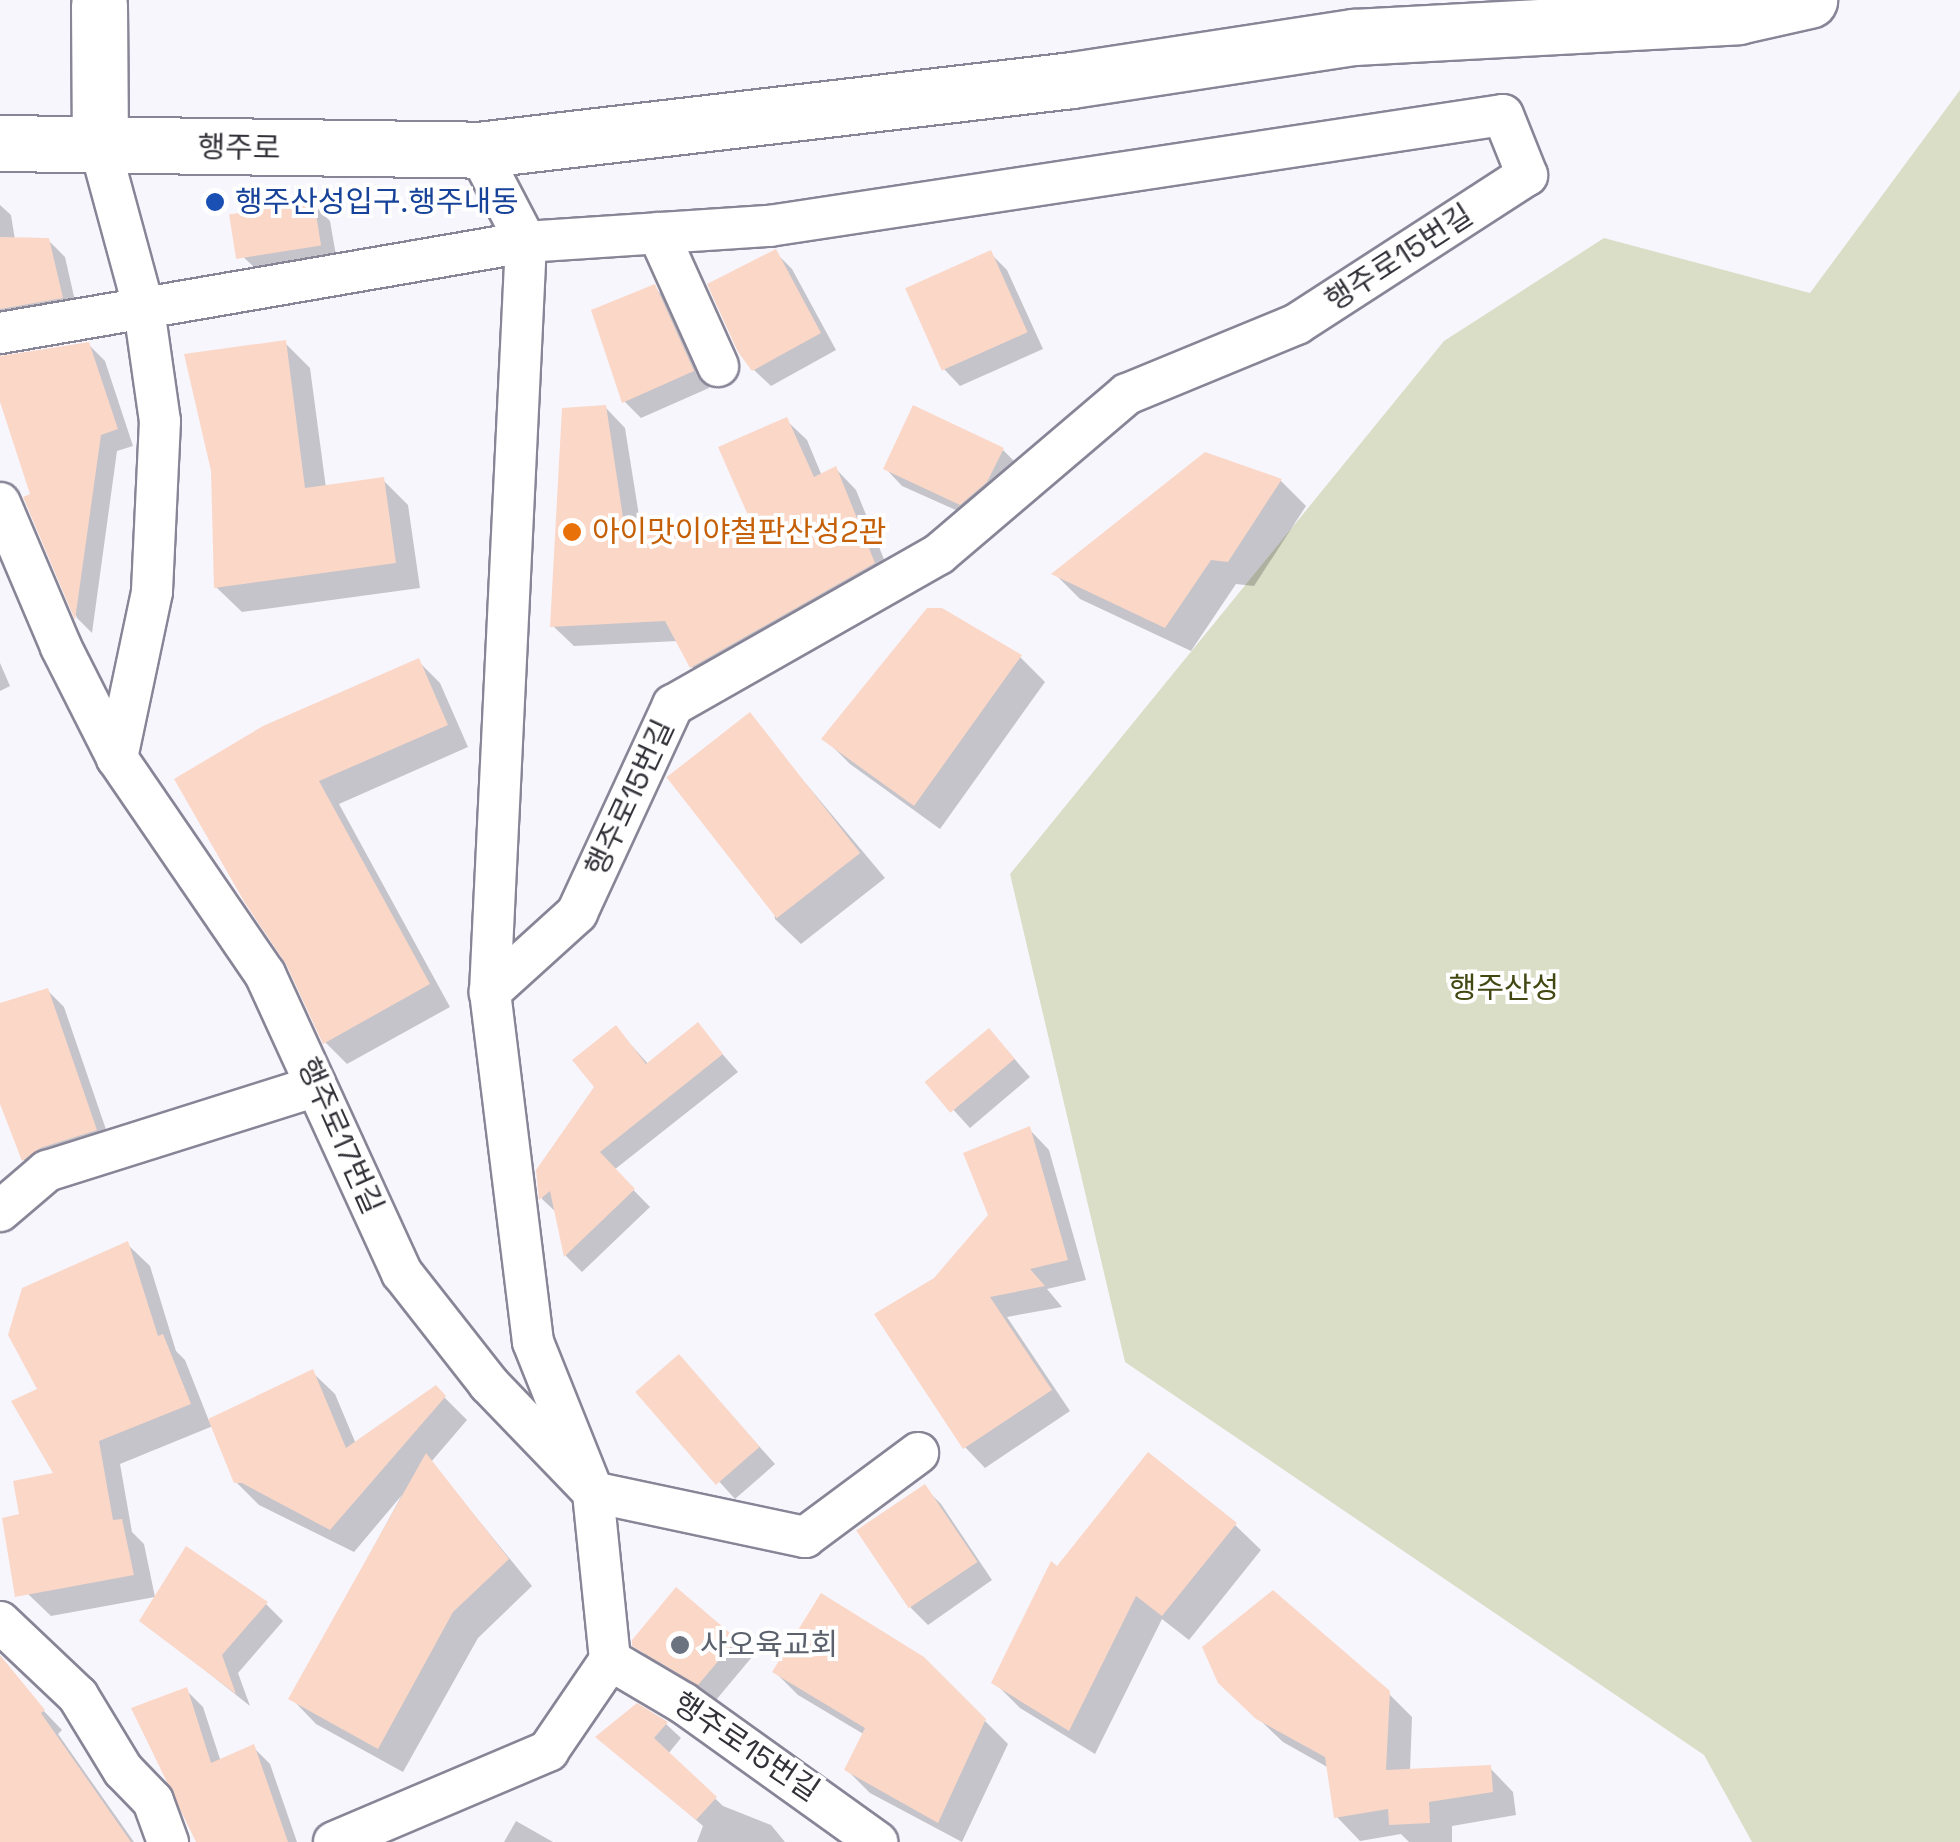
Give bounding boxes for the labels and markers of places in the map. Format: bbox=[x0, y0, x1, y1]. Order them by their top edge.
place label: 행주산성입구.행주내동 bbox=[235, 184, 519, 220]
marker: 행주산성입구.행주내동 bbox=[204, 191, 226, 213]
place label: 아이맛이야철판산성2관 bbox=[592, 514, 886, 550]
marker: 아이맛이야철판산성2관 bbox=[561, 521, 583, 543]
place label: 사오육교회 bbox=[700, 1627, 838, 1663]
marker: 사오육교회 bbox=[669, 1634, 691, 1656]

